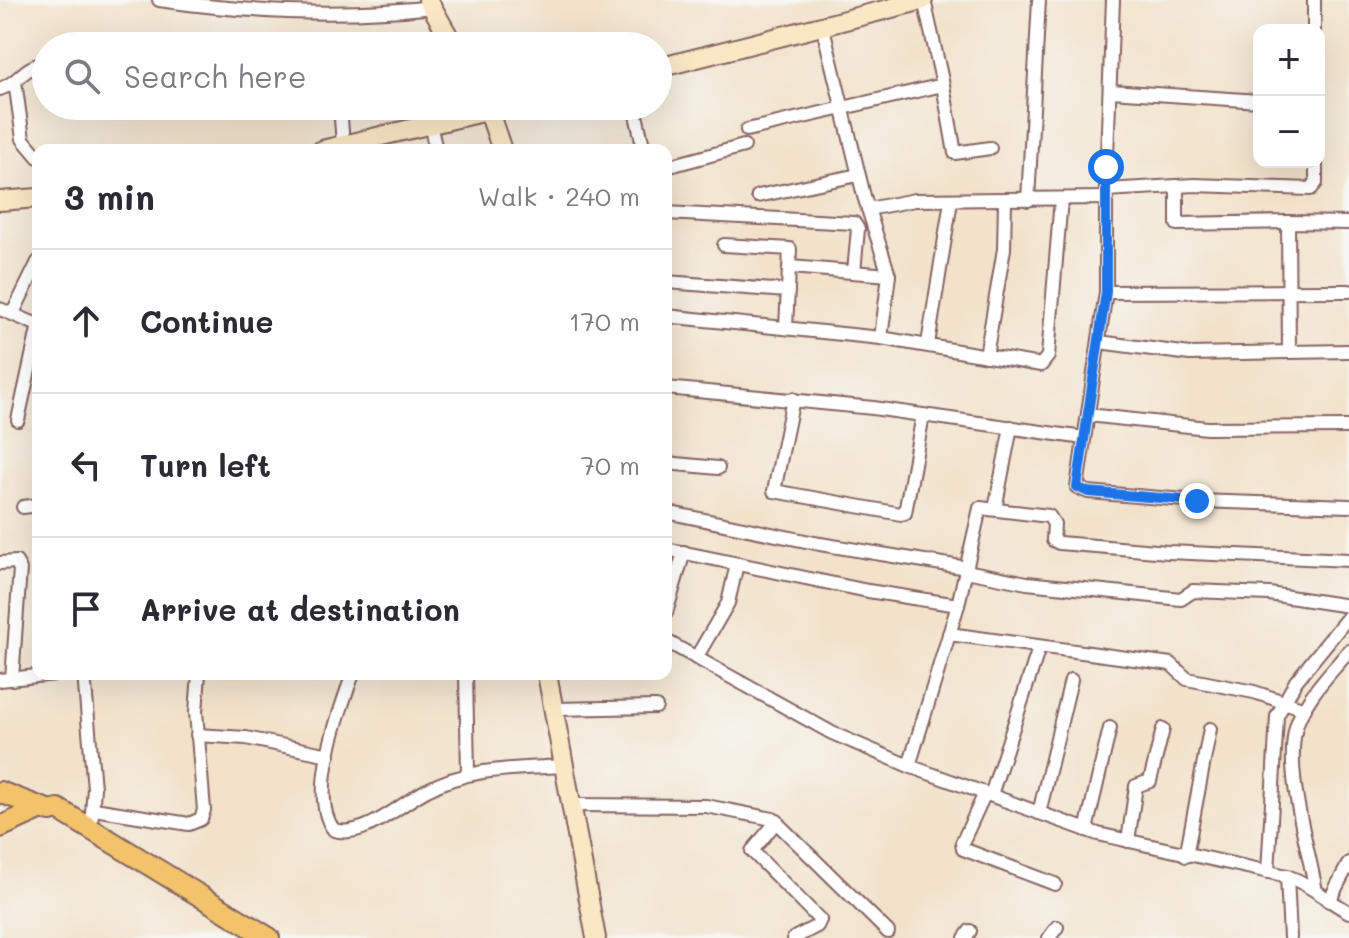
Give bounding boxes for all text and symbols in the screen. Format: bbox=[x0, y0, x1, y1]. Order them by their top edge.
map controls bbox=[1253, 24, 1325, 168]
button: + bbox=[1253, 24, 1325, 96]
search box bbox=[32, 32, 672, 120]
icon: search bbox=[60, 54, 104, 98]
text: Search here bbox=[124, 56, 307, 96]
button: − bbox=[1253, 96, 1325, 168]
route start bbox=[1088, 149, 1124, 185]
text: 3 min bbox=[64, 174, 155, 219]
text: Walk · 240 m bbox=[478, 179, 640, 213]
icon: ahead bbox=[64, 299, 108, 343]
text: Continue bbox=[140, 301, 273, 341]
text: 170 m bbox=[569, 304, 640, 338]
icon: left bbox=[64, 443, 108, 487]
text: Turn left bbox=[140, 445, 271, 485]
text: 70 m bbox=[580, 448, 640, 482]
route end bbox=[1179, 483, 1215, 519]
icon: arrive bbox=[64, 587, 108, 631]
text: Arrive at destination bbox=[140, 589, 460, 629]

